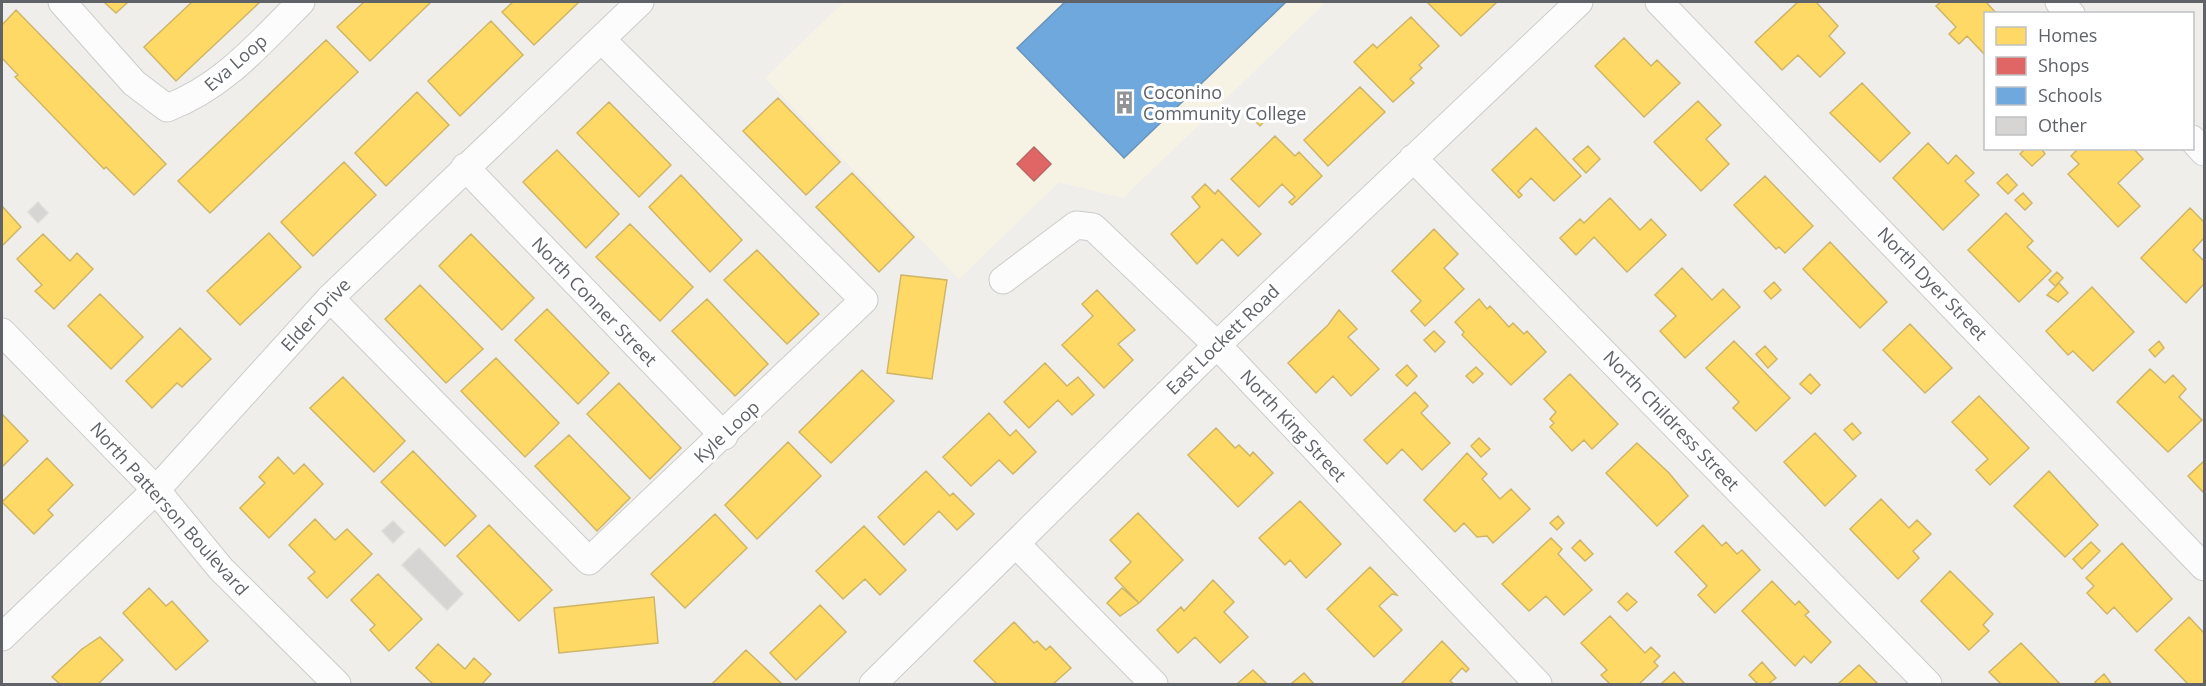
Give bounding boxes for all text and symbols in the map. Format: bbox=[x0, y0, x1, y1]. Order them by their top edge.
legend bbox=[1984, 12, 2194, 150]
text: Homes bbox=[2038, 23, 2097, 47]
street label: Eva Loop bbox=[199, 28, 272, 96]
text: Shops bbox=[2038, 53, 2089, 77]
place label: Coconino Community College bbox=[1143, 80, 1306, 125]
text: Schools bbox=[2038, 83, 2102, 107]
building icon: Coconino Community College bbox=[1112, 90, 1138, 116]
text: Other bbox=[2038, 113, 2088, 137]
street label: North Dyer Street bbox=[1873, 222, 1993, 345]
street label: North Conner Street bbox=[527, 232, 663, 371]
street label: Elder Drive bbox=[275, 273, 355, 356]
street label: East Lockett Road bbox=[1161, 279, 1284, 400]
street label: North Childress Street bbox=[1599, 345, 1745, 496]
street label: North King Street bbox=[1235, 364, 1352, 487]
street label: Kyle Loop bbox=[688, 395, 764, 468]
street label: North Patterson Boulevard bbox=[85, 416, 254, 600]

